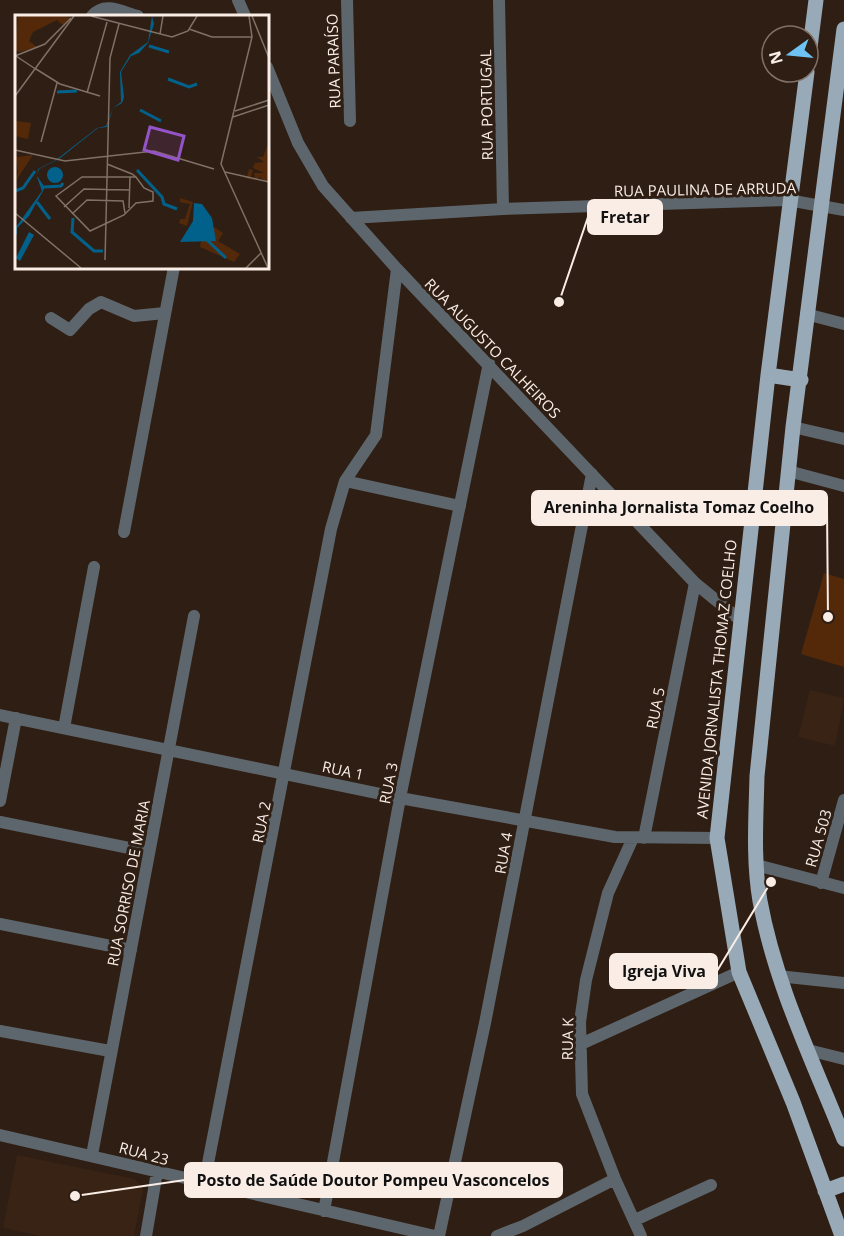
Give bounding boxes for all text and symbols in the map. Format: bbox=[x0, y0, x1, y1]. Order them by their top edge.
street label: RUA PARAÍSO bbox=[321, 13, 345, 109]
inset map bbox=[15, 15, 268, 268]
north arrow bbox=[760, 24, 820, 84]
street label: RUA PORTUGAL bbox=[475, 49, 497, 161]
text: N bbox=[763, 49, 788, 67]
street label: RUA PAULINA DE ARRUDA bbox=[614, 177, 797, 201]
callout: Fretar bbox=[588, 200, 662, 234]
text: Fretar bbox=[600, 206, 650, 228]
street label: RUA AUGUSTO CALHEIROS bbox=[421, 274, 565, 422]
callout: Areninha Jornalista Tomaz Coelho bbox=[532, 491, 827, 525]
text: Areninha Jornalista Tomaz Coelho bbox=[544, 496, 814, 518]
street label: AVENIDA JORNALISTA THOMAZ COELHO bbox=[691, 538, 741, 820]
street label: RUA 5 bbox=[641, 685, 669, 731]
street label: RUA 1 bbox=[320, 756, 366, 784]
street label: RUA 3 bbox=[374, 760, 402, 806]
street label: RUA SORRISO DE MARIA bbox=[102, 798, 154, 968]
street label: RUA 2 bbox=[247, 799, 275, 845]
street label: RUA 503 bbox=[800, 807, 836, 869]
street label: RUA 4 bbox=[489, 830, 517, 875]
callout: Igreja Viva bbox=[610, 954, 717, 988]
text: Igreja Viva bbox=[622, 960, 706, 982]
street label: RUA K bbox=[557, 1017, 577, 1061]
street label: RUA 23 bbox=[117, 1137, 171, 1169]
callout: Posto de Saúde Doutor Pompeu Vasconcelos bbox=[185, 1163, 562, 1197]
text: Posto de Saúde Doutor Pompeu Vasconcelos bbox=[197, 1169, 550, 1191]

